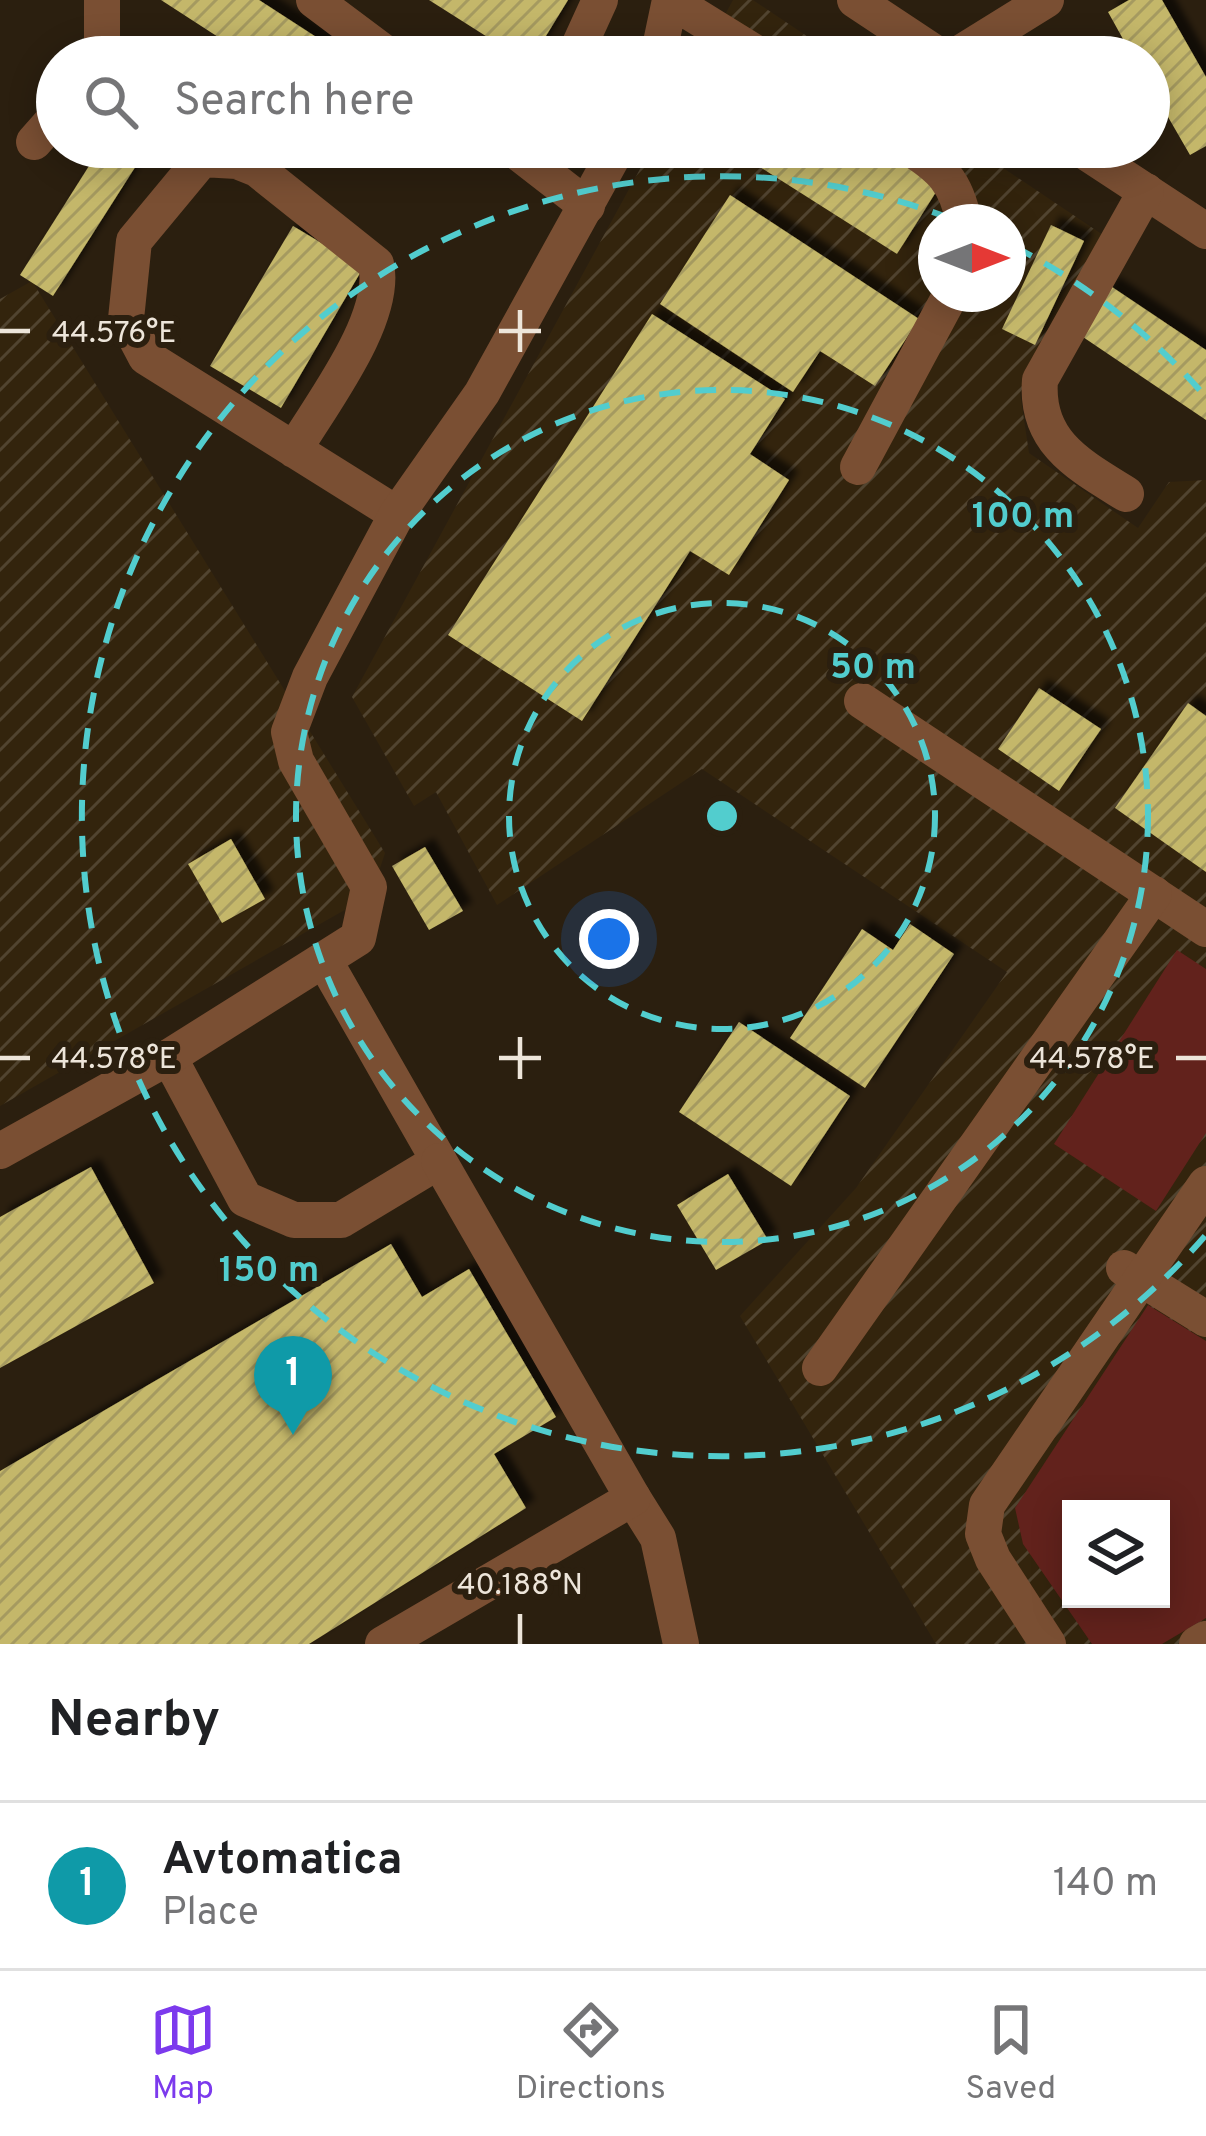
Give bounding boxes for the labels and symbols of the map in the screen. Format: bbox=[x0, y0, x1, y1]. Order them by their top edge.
north arrow bbox=[918, 204, 1026, 312]
text: 44.576°E bbox=[52, 316, 176, 353]
text: 100 m bbox=[972, 495, 1074, 541]
text: 50 m bbox=[830, 646, 916, 692]
centre of rings bbox=[701, 795, 743, 837]
your location bbox=[579, 909, 639, 969]
text: 44.578°E bbox=[51, 1042, 177, 1079]
text: 44.578°E bbox=[1029, 1042, 1155, 1079]
text: 150 m bbox=[219, 1249, 319, 1295]
pin: 1 bbox=[254, 1336, 332, 1435]
text: 40.188°N bbox=[457, 1568, 583, 1605]

